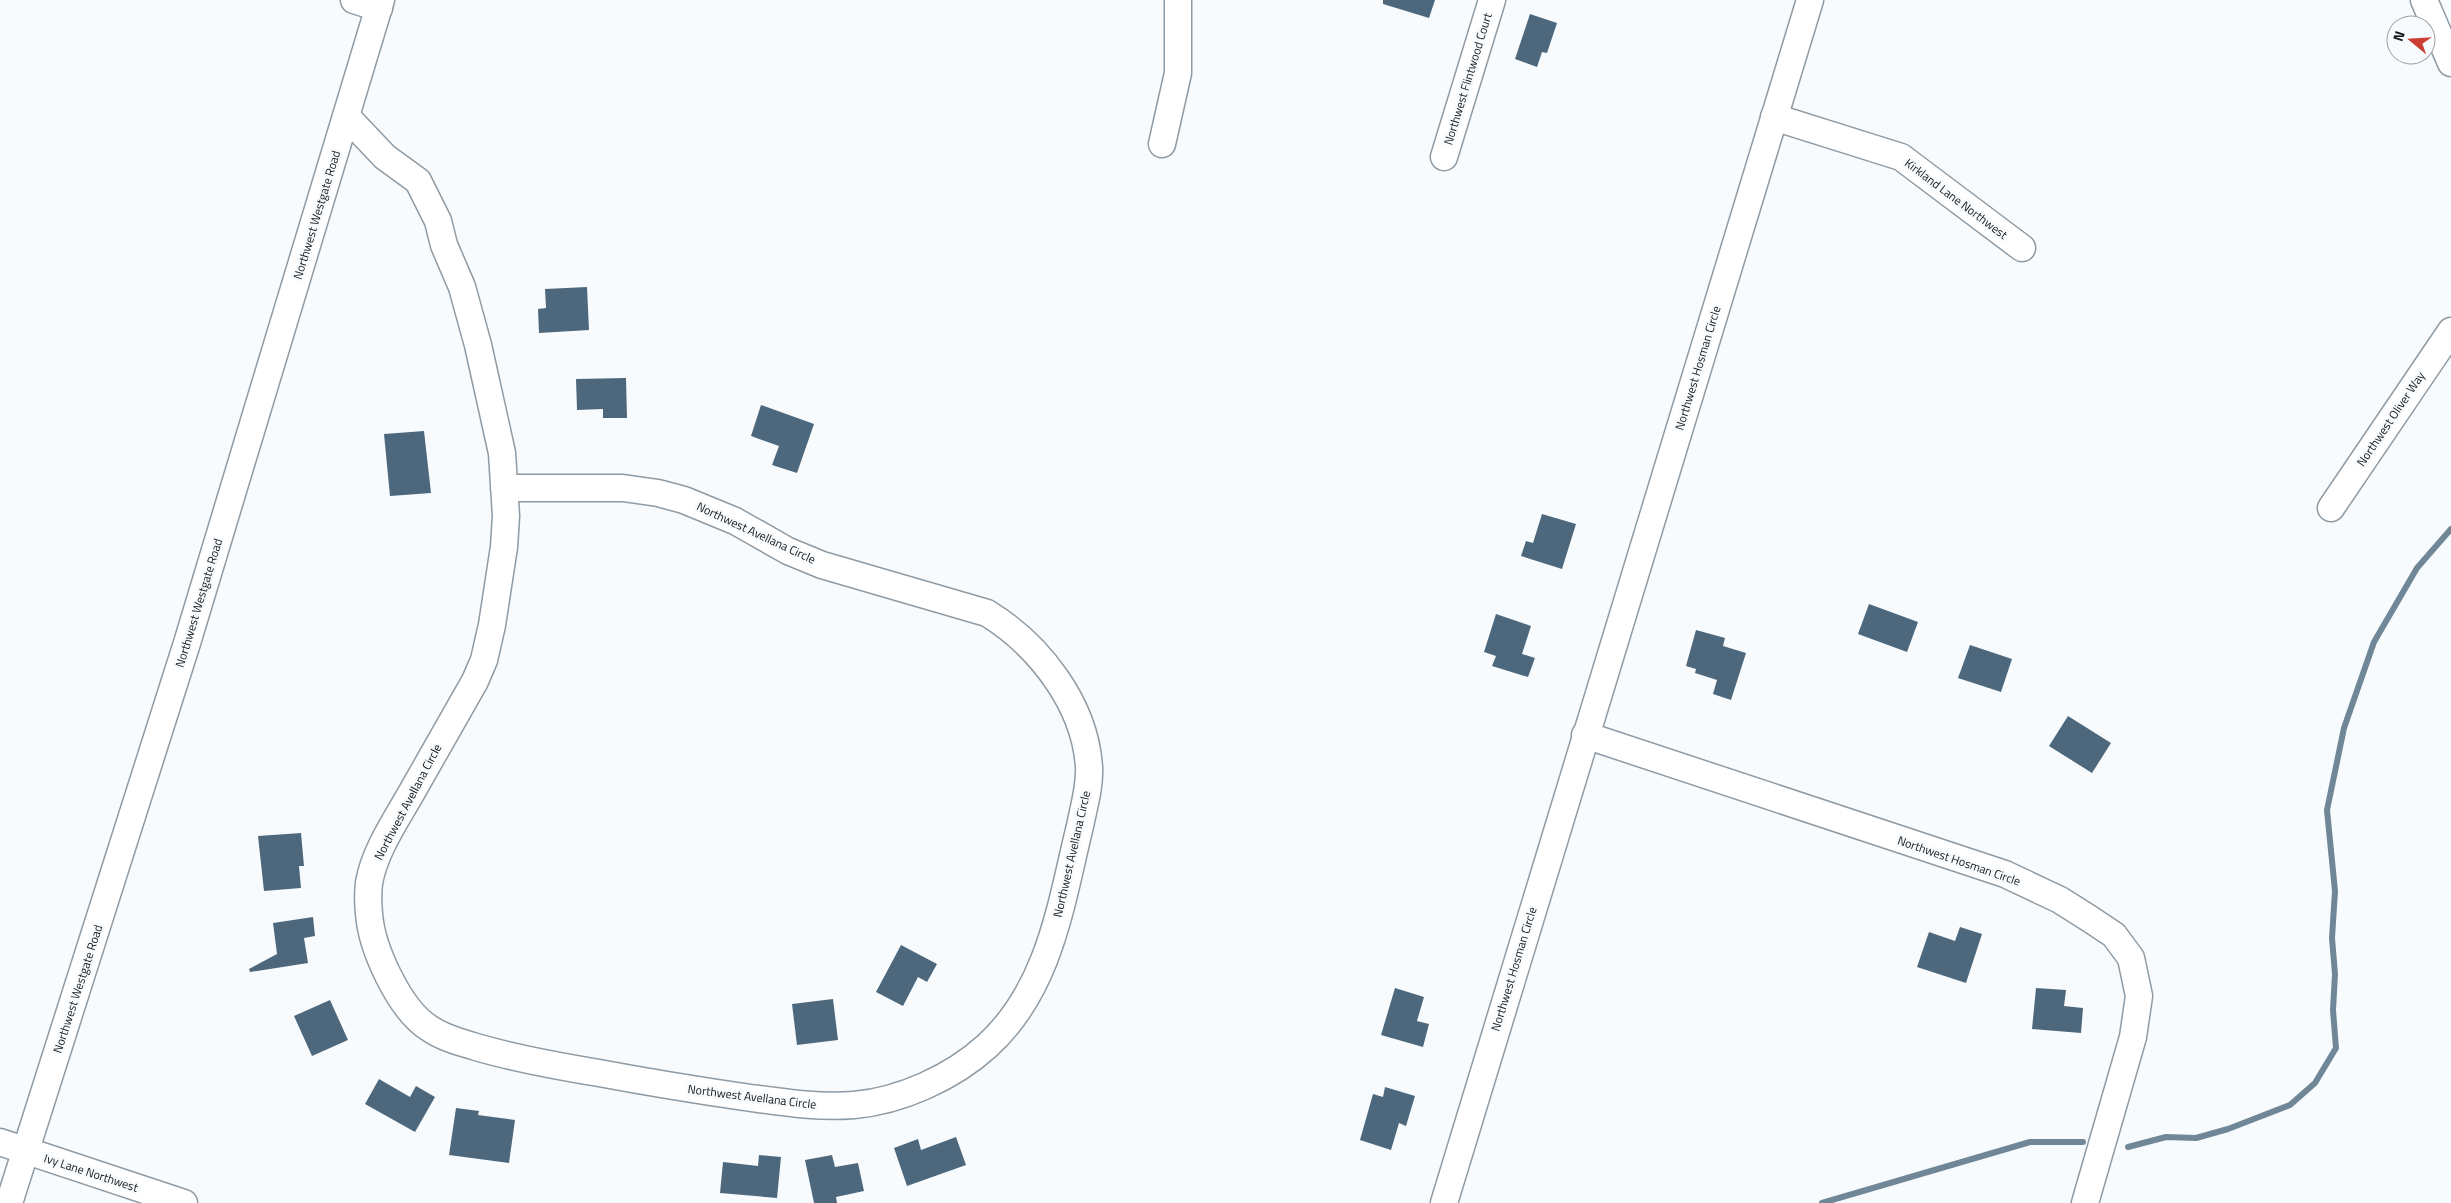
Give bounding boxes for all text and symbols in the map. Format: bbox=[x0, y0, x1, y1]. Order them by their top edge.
street label: Northwest Flintwood Court bbox=[1438, 10, 1497, 147]
north arrow bbox=[2386, 15, 2436, 65]
text: N bbox=[2387, 28, 2410, 44]
street label: Northwest Westgate Road bbox=[288, 148, 345, 282]
street label: Kirkland Lane Northwest bbox=[1901, 154, 2012, 244]
street label: Northwest Hosman Circle bbox=[1670, 303, 1725, 432]
street label: Northwest Oliver Way bbox=[2352, 367, 2430, 470]
street label: Northwest Avellana Circle bbox=[694, 497, 819, 568]
street label: Northwest Westgate Road bbox=[170, 536, 227, 670]
street label: Northwest Avellana Circle bbox=[369, 740, 446, 863]
street label: Northwest Avellana Circle bbox=[1048, 789, 1095, 919]
street label: Northwest Hosman Circle bbox=[1895, 831, 2023, 891]
street label: Northwest Hosman Circle bbox=[1486, 904, 1541, 1033]
street label: Northwest Westgate Road bbox=[48, 922, 107, 1056]
street label: Northwest Avellana Circle bbox=[687, 1079, 817, 1114]
street label: Ivy Lane Northwest bbox=[42, 1148, 142, 1197]

